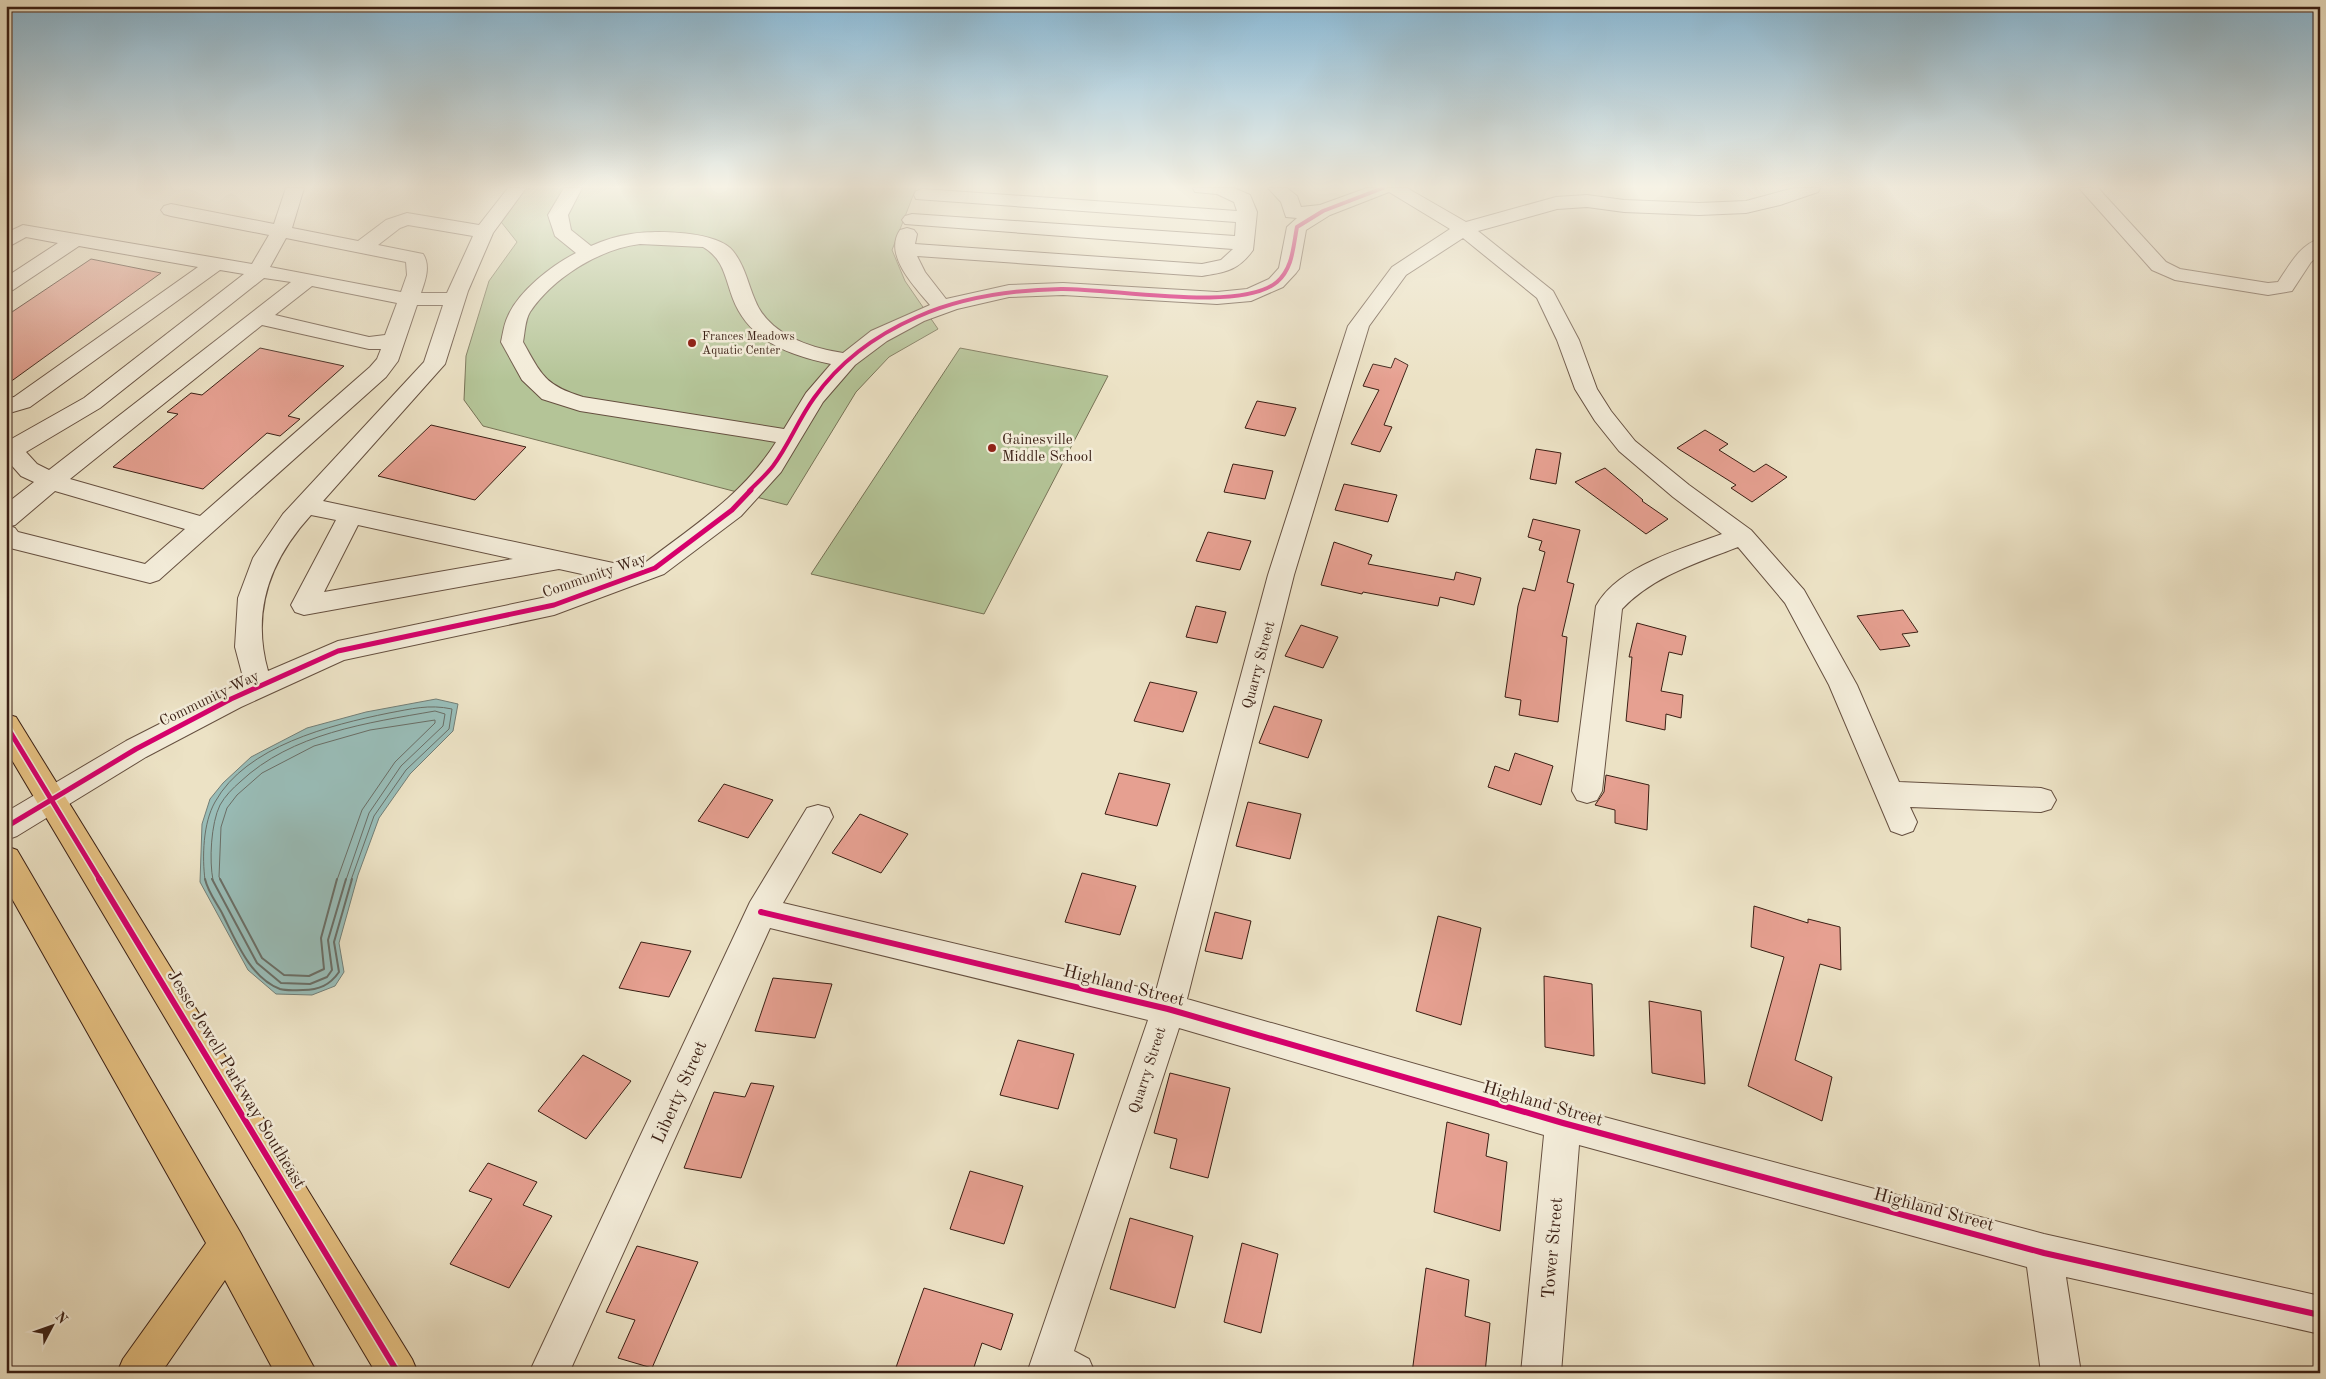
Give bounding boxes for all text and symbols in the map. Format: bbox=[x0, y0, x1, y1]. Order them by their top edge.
place label: Frances Meadows Aquatic Center bbox=[702, 331, 795, 357]
marker: Frances Meadows Aquatic Center bbox=[686, 337, 698, 349]
place label: Gainesville Middle School bbox=[1002, 433, 1092, 465]
marker: Gainesville Middle School bbox=[986, 442, 998, 454]
street label: Community Way bbox=[541, 552, 648, 601]
street label: Quarry Street bbox=[1241, 620, 1278, 711]
street label: Community Way bbox=[157, 669, 262, 730]
street label: Highland Street bbox=[1061, 962, 1186, 1010]
street label: Jesse Jewell Parkway Southeast bbox=[164, 967, 309, 1192]
street label: Quarry Street bbox=[1127, 1025, 1169, 1116]
street label: Liberty Street bbox=[649, 1038, 711, 1146]
street label: Highland Street bbox=[1481, 1078, 1605, 1130]
street label: Highland Street bbox=[1871, 1185, 1996, 1235]
street label: Tower Street bbox=[1540, 1197, 1566, 1300]
north arrow bbox=[28, 1302, 78, 1352]
text: N bbox=[52, 1309, 70, 1327]

